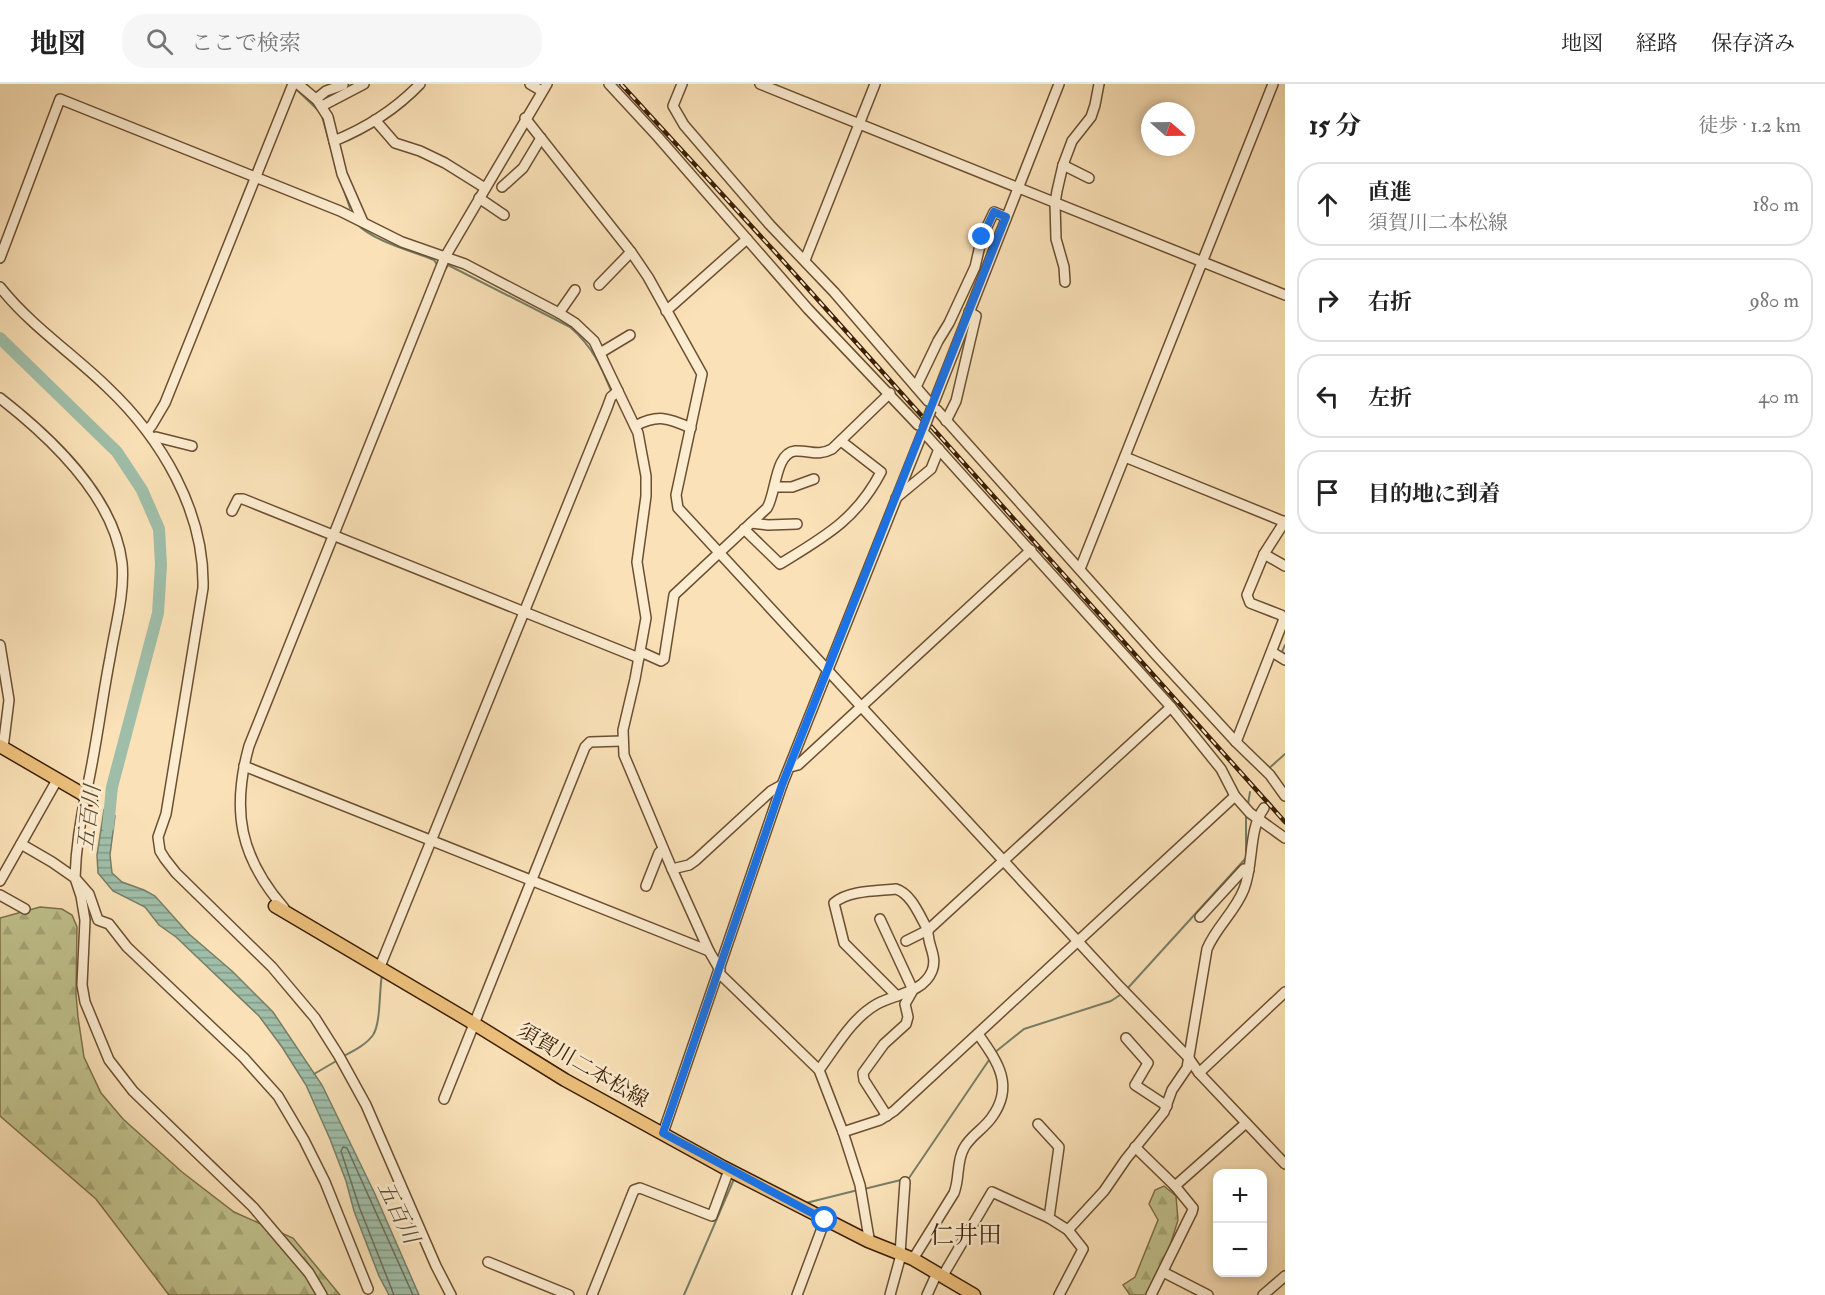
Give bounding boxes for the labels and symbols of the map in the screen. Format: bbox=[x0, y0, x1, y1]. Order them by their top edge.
north arrow bbox=[1141, 102, 1195, 156]
route end bbox=[968, 223, 994, 249]
water label: 五百川 bbox=[71, 782, 107, 853]
street label: 須賀川二本松線 bbox=[512, 1017, 653, 1114]
water label: 五百川 bbox=[371, 1177, 426, 1250]
route start bbox=[811, 1206, 837, 1232]
district label: 仁井田 bbox=[930, 1220, 1002, 1251]

